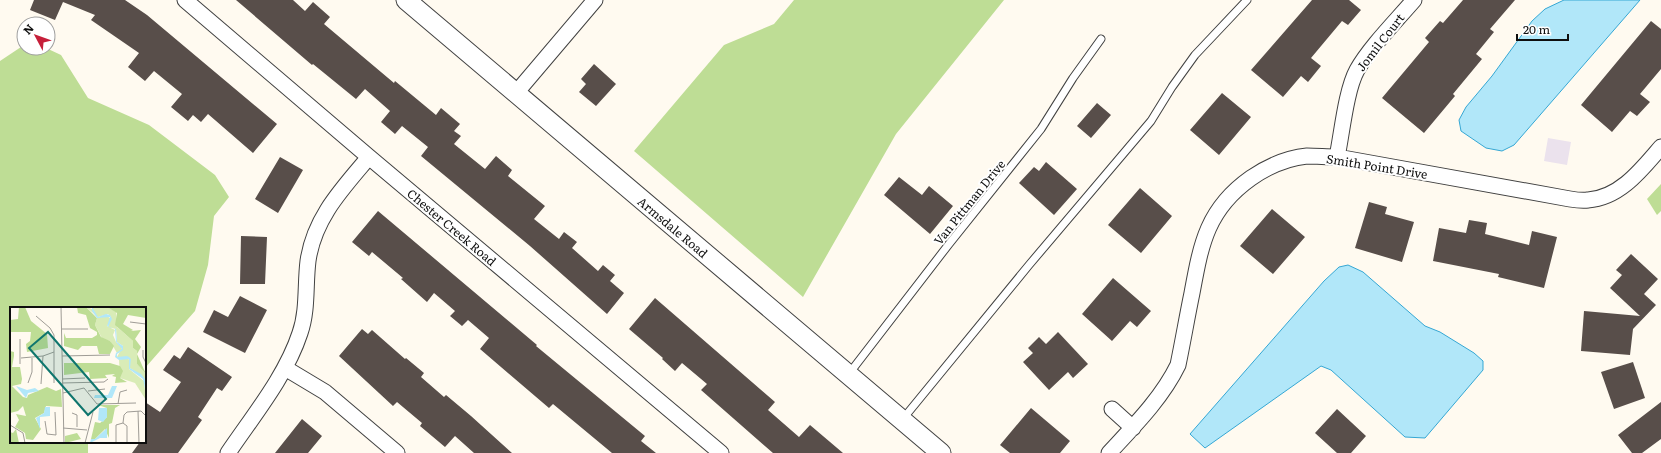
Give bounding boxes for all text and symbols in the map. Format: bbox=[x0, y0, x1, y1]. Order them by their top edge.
street label: Jomil Court bbox=[1352, 9, 1408, 75]
north arrow bbox=[16, 16, 56, 56]
scale bar bbox=[1517, 16, 1568, 42]
text: N bbox=[19, 20, 37, 38]
text: 20 m bbox=[1523, 20, 1550, 38]
street label: Smith Point Drive bbox=[1325, 149, 1429, 183]
street label: Van Pittman Drive bbox=[929, 156, 1009, 248]
street label: Chester Creek Road bbox=[404, 184, 501, 270]
street label: Armsdale Road bbox=[634, 192, 712, 262]
inset map bbox=[10, 307, 146, 443]

